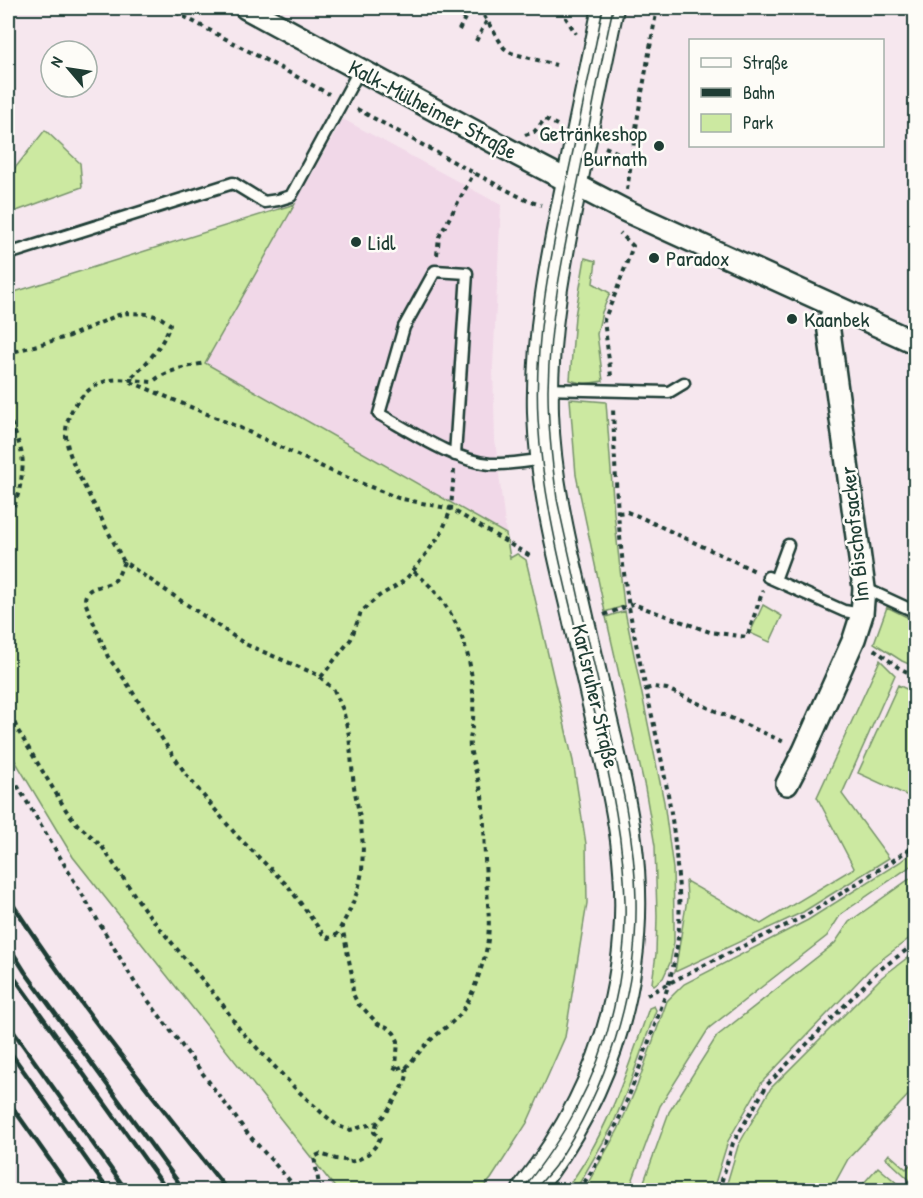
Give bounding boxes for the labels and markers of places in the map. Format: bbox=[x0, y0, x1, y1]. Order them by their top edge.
place label: Getränkeshop Burnath bbox=[539, 118, 648, 173]
marker: Getränkeshop Burnath bbox=[652, 139, 666, 153]
place label: Lidl bbox=[368, 227, 396, 257]
marker: Lidl bbox=[349, 235, 363, 249]
place label: Paradox bbox=[666, 243, 730, 273]
marker: Paradox bbox=[647, 251, 661, 265]
place label: Kaanbek bbox=[804, 304, 870, 334]
marker: Kaanbek bbox=[785, 312, 799, 326]

